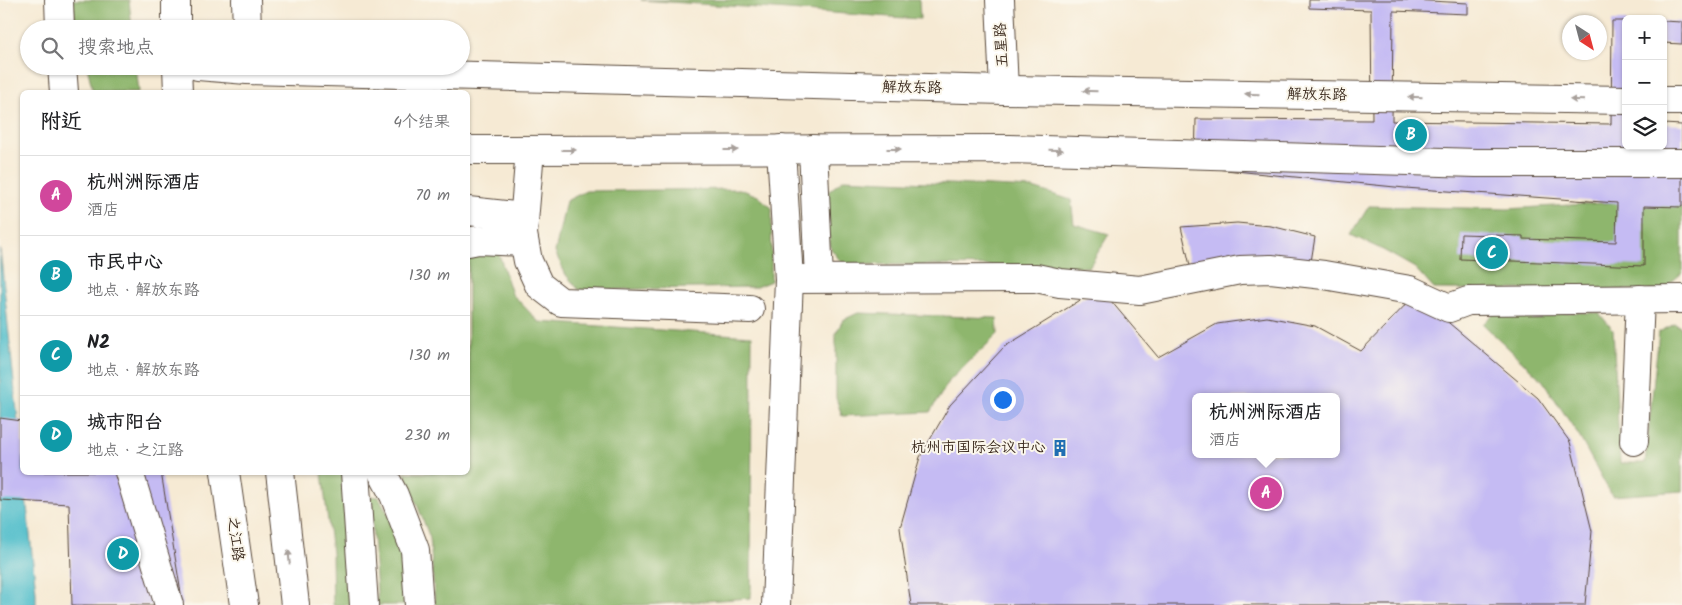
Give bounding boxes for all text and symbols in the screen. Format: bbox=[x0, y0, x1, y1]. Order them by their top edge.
north arrow bbox=[1562, 15, 1607, 60]
map controls bbox=[1622, 15, 1667, 150]
button: + bbox=[1622, 15, 1667, 60]
search box bbox=[20, 20, 470, 75]
street label: 五星路 bbox=[989, 22, 1015, 68]
text: 搜索地点 bbox=[78, 33, 154, 63]
icon: search bbox=[38, 34, 66, 62]
button: − bbox=[1622, 60, 1667, 105]
street label: 解放东路 bbox=[882, 75, 942, 101]
street label: 解放东路 bbox=[1287, 82, 1347, 108]
one-way arrow bbox=[1081, 87, 1097, 95]
one-way arrow bbox=[1244, 90, 1260, 98]
one-way arrow bbox=[1406, 93, 1422, 101]
one-way arrow bbox=[1569, 95, 1585, 103]
button: layers bbox=[1622, 105, 1667, 150]
text: 附近 bbox=[40, 106, 82, 139]
text: 4个结果 bbox=[393, 110, 450, 135]
pin: B bbox=[1395, 116, 1427, 154]
one-way arrow bbox=[723, 145, 739, 153]
one-way arrow bbox=[886, 145, 902, 153]
one-way arrow bbox=[561, 146, 577, 154]
one-way arrow bbox=[1048, 147, 1064, 155]
text: 杭州洲际酒店 bbox=[87, 168, 201, 198]
text: A bbox=[51, 183, 61, 208]
text: 70 m bbox=[415, 183, 450, 208]
text: 酒店 bbox=[87, 198, 119, 223]
pin: C bbox=[1476, 234, 1508, 272]
text: 市民中心 bbox=[87, 248, 163, 278]
text: B bbox=[51, 263, 61, 288]
text: 130 m bbox=[409, 263, 450, 288]
text: 地点 · 解放东路 bbox=[87, 278, 200, 303]
text: N2 bbox=[87, 328, 110, 358]
text: C bbox=[51, 343, 61, 368]
text: 130 m bbox=[409, 343, 450, 368]
text: 地点 · 解放东路 bbox=[87, 358, 200, 383]
your location bbox=[990, 387, 1016, 413]
popup bbox=[1192, 393, 1340, 458]
text: 杭州洲际酒店 bbox=[1209, 398, 1323, 428]
text: 城市阳台 bbox=[87, 408, 163, 438]
text: D bbox=[51, 423, 61, 448]
text: 230 m bbox=[404, 423, 450, 448]
text: 酒店 bbox=[1209, 428, 1241, 453]
place label: 杭州市国际会议中心 bbox=[911, 436, 1046, 460]
text: 地点 · 之江路 bbox=[87, 438, 184, 463]
building icon: 杭州市国际会议中心 bbox=[1050, 438, 1070, 458]
pin: A bbox=[1250, 474, 1282, 512]
street label: 之江路 bbox=[220, 515, 250, 563]
pin: D bbox=[107, 535, 139, 573]
one-way arrow bbox=[285, 548, 293, 564]

